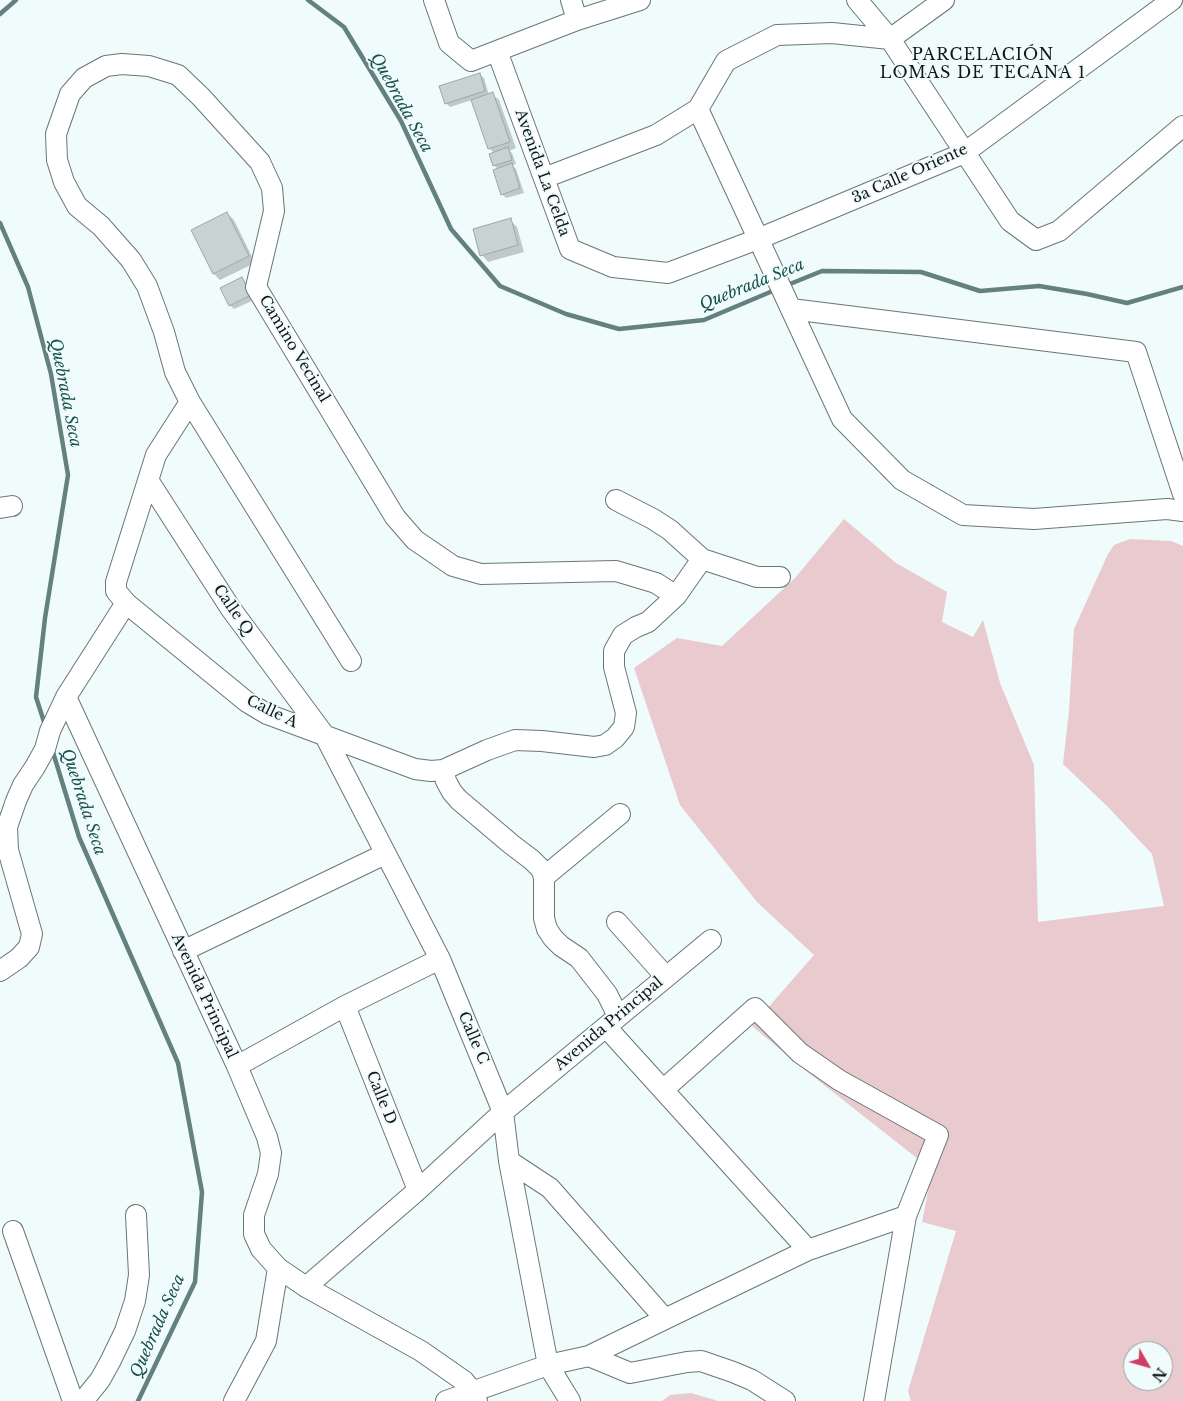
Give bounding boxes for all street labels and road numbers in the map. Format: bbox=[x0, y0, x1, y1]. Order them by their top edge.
street label: Avenida La Celda bbox=[511, 107, 573, 239]
street label: 3a Calle Oriente bbox=[849, 140, 971, 208]
street label: Camino Vecinal bbox=[255, 292, 333, 406]
street label: Calle Q bbox=[209, 581, 257, 639]
street label: Calle A bbox=[244, 692, 300, 732]
street label: Avenida Principal bbox=[167, 931, 241, 1061]
street label: Avenida Principal bbox=[551, 973, 667, 1075]
street label: Calle C bbox=[454, 1009, 492, 1067]
street label: Calle D bbox=[362, 1069, 400, 1127]

